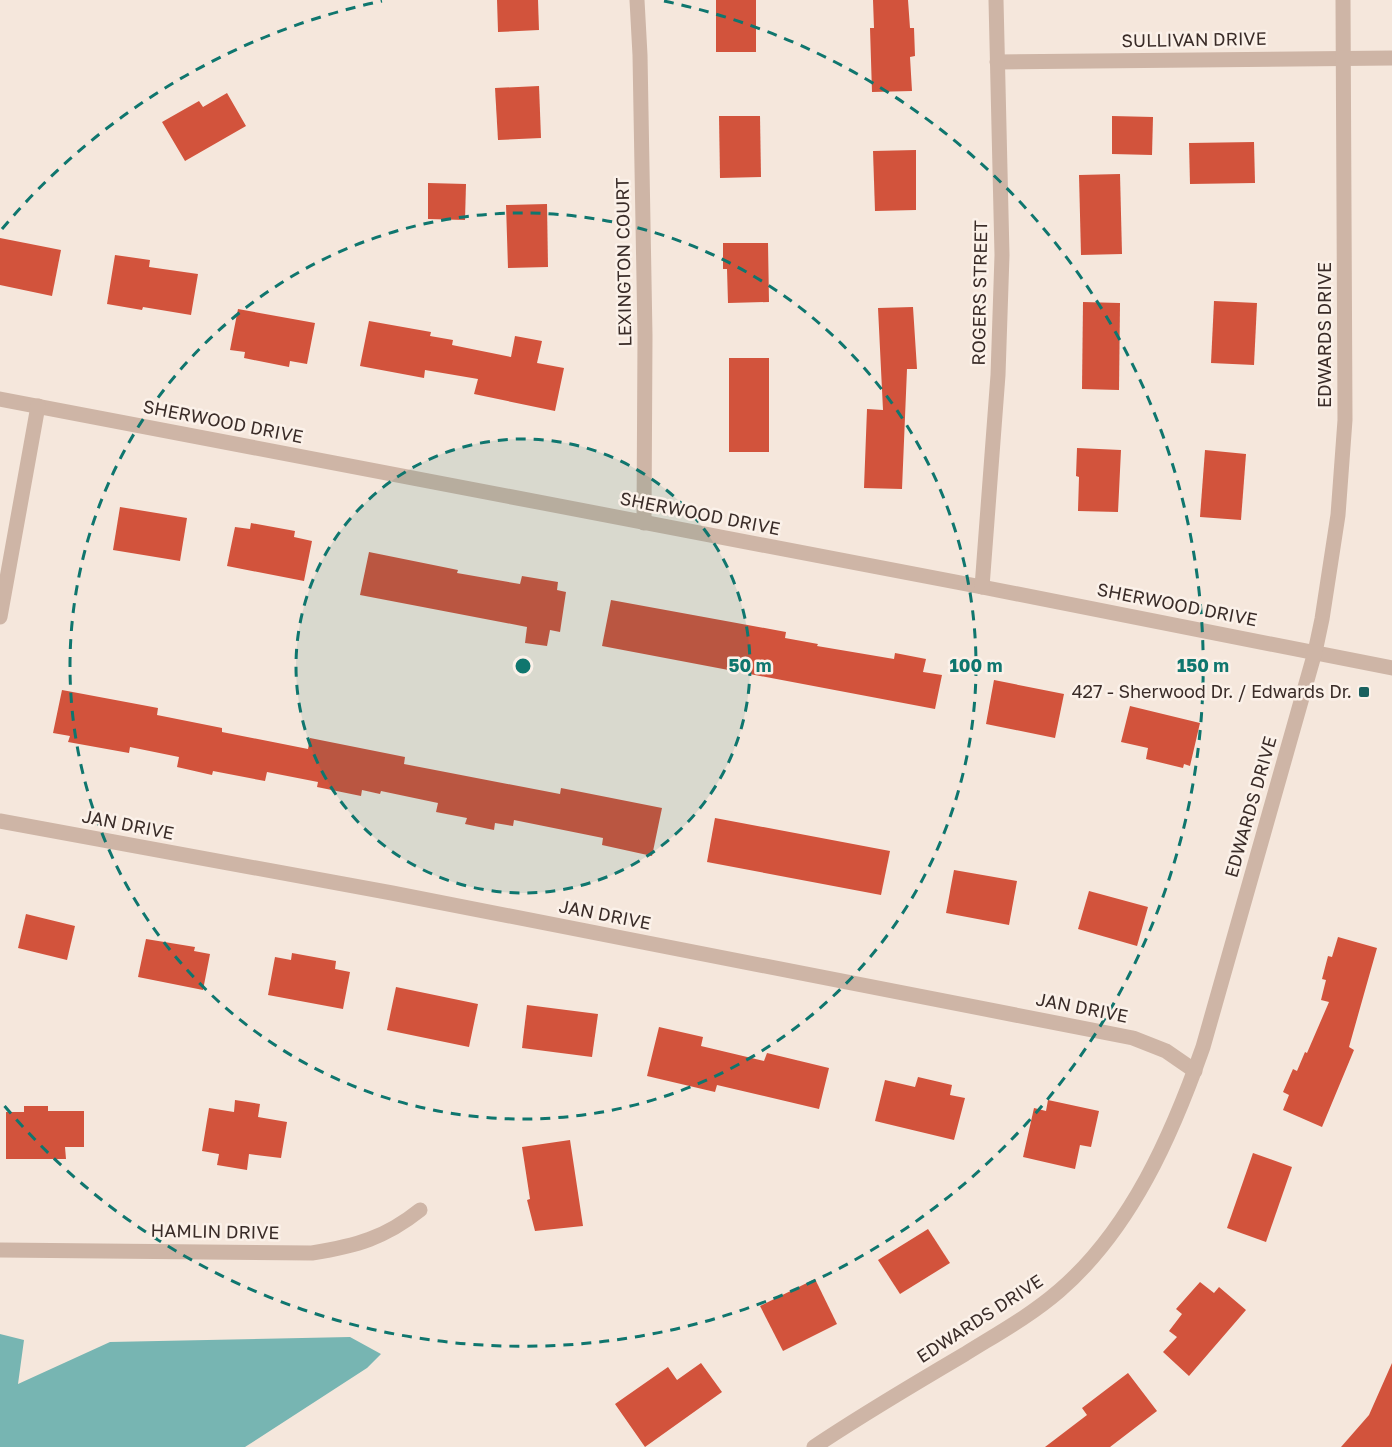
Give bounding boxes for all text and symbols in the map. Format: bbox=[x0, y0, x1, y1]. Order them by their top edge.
street label: SULLIVAN DRIVE bbox=[1121, 27, 1267, 51]
street label: LEXINGTON COURT bbox=[611, 177, 635, 347]
street label: ROGERS STREET bbox=[967, 220, 991, 366]
street label: EDWARDS DRIVE bbox=[1313, 262, 1335, 408]
street label: SHERWOOD DRIVE bbox=[141, 395, 305, 447]
street label: SHERWOOD DRIVE bbox=[618, 487, 782, 539]
street label: SHERWOOD DRIVE bbox=[1095, 578, 1259, 630]
text: 50 m bbox=[729, 654, 771, 676]
text: 100 m bbox=[950, 654, 1002, 676]
text: 150 m bbox=[1177, 654, 1229, 676]
centre of rings bbox=[513, 656, 533, 676]
place label: 427 - Sherwood Dr. / Edwards Dr. bbox=[1072, 680, 1352, 702]
marker: 427 - Sherwood Dr. / Edwards Dr. bbox=[1357, 685, 1371, 699]
street label: EDWARDS DRIVE bbox=[1219, 733, 1281, 880]
street label: JAN DRIVE bbox=[80, 804, 176, 844]
street label: JAN DRIVE bbox=[557, 894, 653, 934]
street label: JAN DRIVE bbox=[1034, 987, 1130, 1027]
street label: HAMLIN DRIVE bbox=[150, 1219, 280, 1243]
street label: EDWARDS DRIVE bbox=[912, 1269, 1047, 1367]

